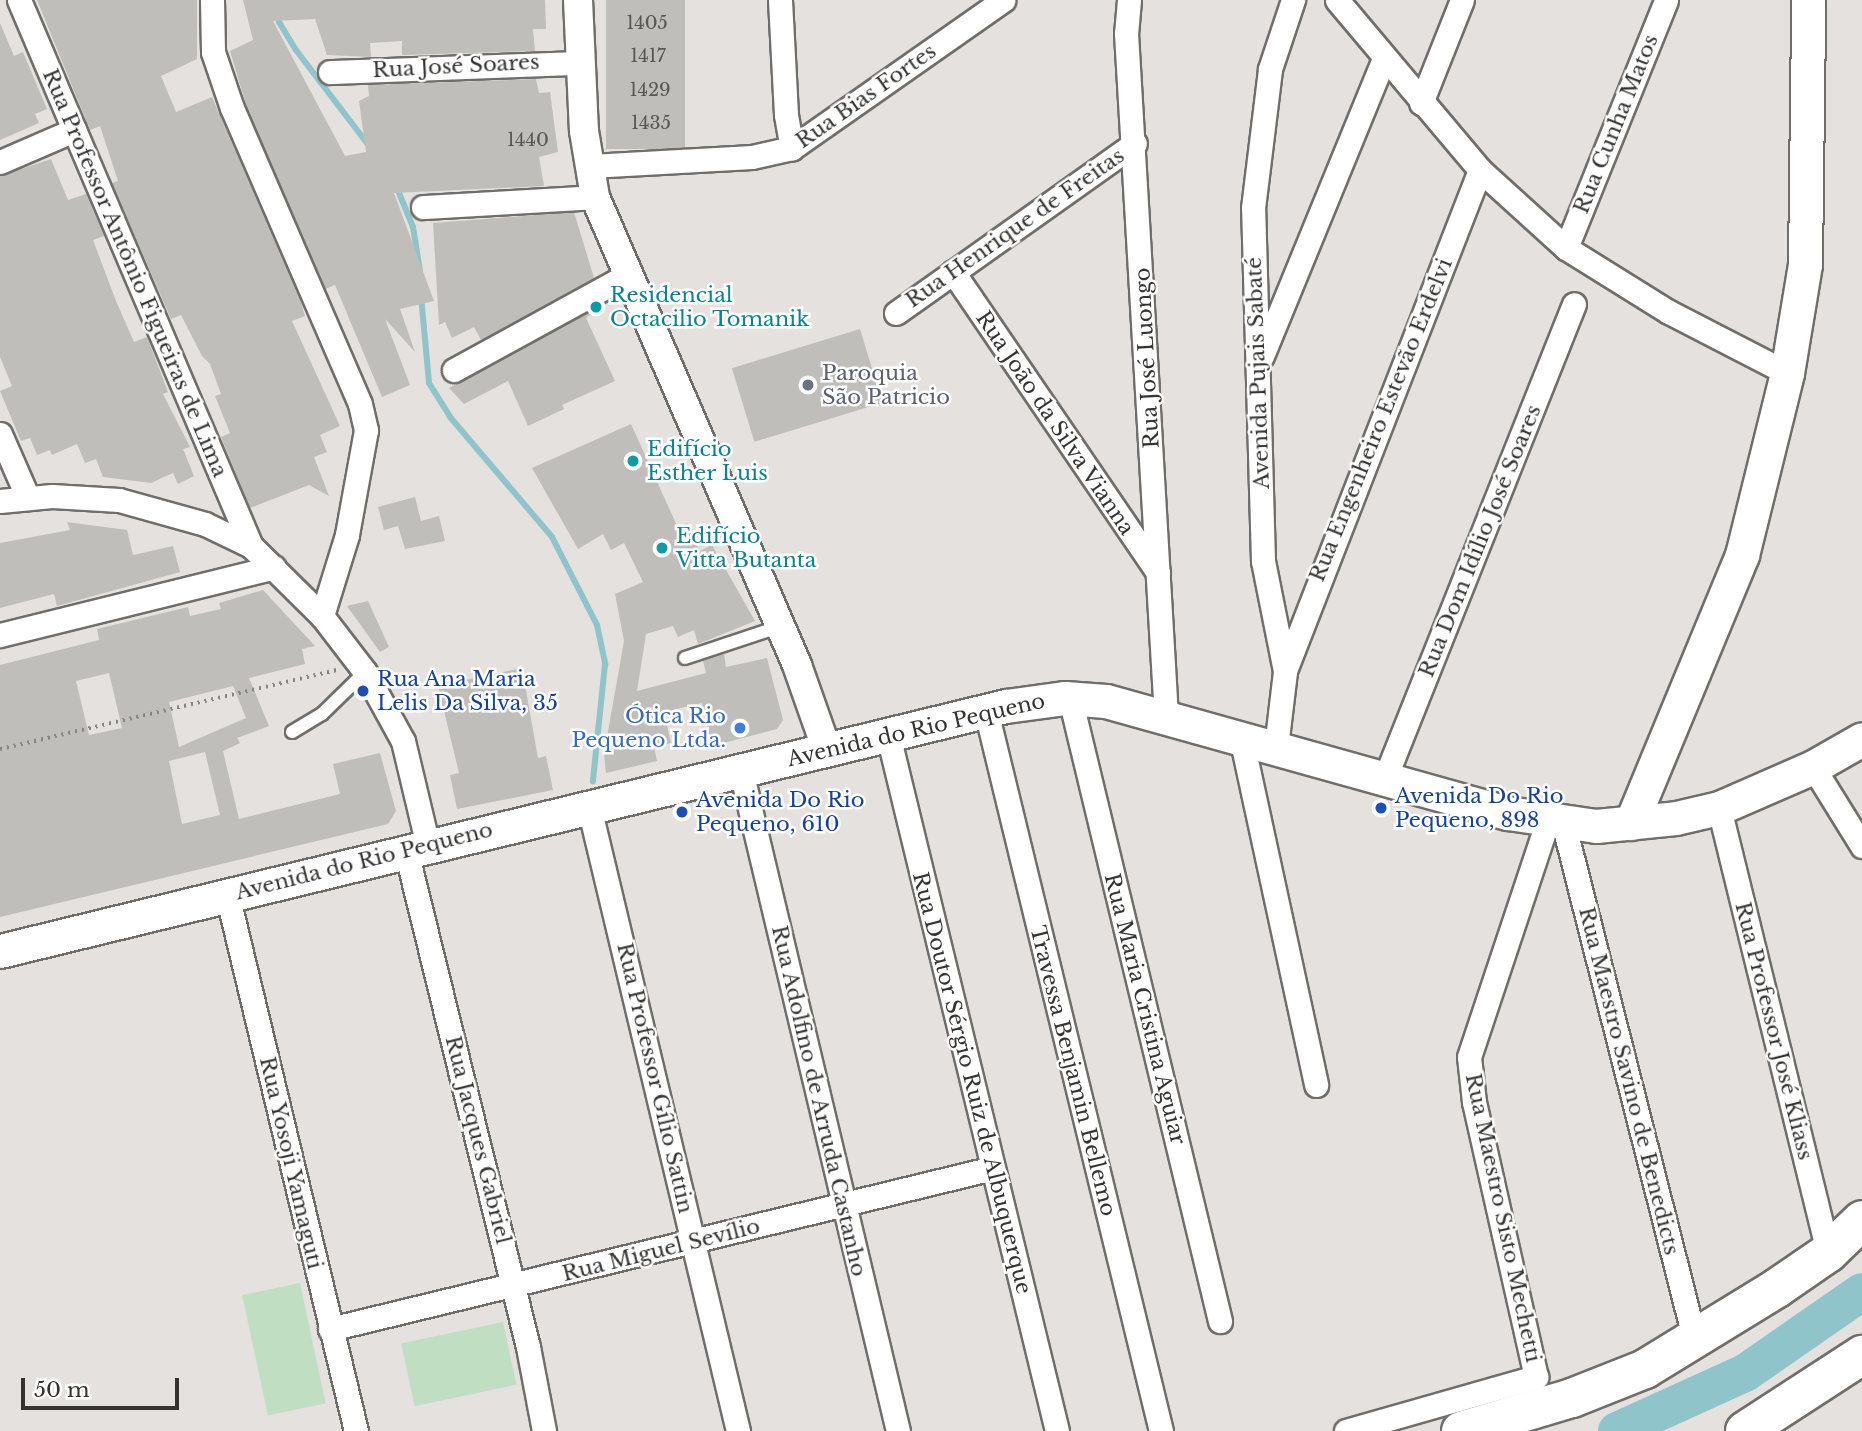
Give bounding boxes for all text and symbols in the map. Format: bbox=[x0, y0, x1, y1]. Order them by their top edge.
house number: 1405 bbox=[626, 12, 668, 34]
street label: Rua Cunha Matos bbox=[1568, 31, 1664, 217]
street label: Rua Bias Fortes bbox=[791, 38, 941, 154]
house number: 1417 bbox=[630, 45, 666, 67]
street label: Rua José Soares bbox=[372, 49, 540, 83]
street label: Rua Professor Antônio Figueiras de Lima bbox=[37, 64, 233, 482]
house number: 1429 bbox=[629, 79, 671, 101]
house number: 1435 bbox=[631, 112, 671, 134]
house number: 1440 bbox=[507, 129, 549, 151]
street label: Rua Henrique de Freitas bbox=[901, 143, 1129, 313]
street label: Rua Engenheiro Estevão Erdelvi bbox=[1304, 255, 1458, 585]
street label: Avenida Pujais Sabaté bbox=[1241, 256, 1275, 490]
street label: Rua José Luongo bbox=[1130, 267, 1164, 449]
place label: Residencial Octacilio Tomanik bbox=[610, 282, 810, 332]
marker: Residencial Octacilio Tomanik bbox=[588, 299, 604, 315]
street label: Rua João da Silva Vianna bbox=[970, 306, 1140, 540]
place label: Paroquia São Patricio bbox=[822, 360, 950, 410]
marker: Paroquia São Patricio bbox=[800, 377, 816, 393]
street label: Rua Dom Idílio José Soares bbox=[1414, 401, 1546, 681]
place label: Edifício Esther Luis bbox=[647, 436, 768, 486]
marker: Edifício Esther Luis bbox=[625, 453, 641, 469]
place label: Edifício Vitta Butanta bbox=[676, 523, 817, 573]
marker: Edifício Vitta Butanta bbox=[654, 540, 670, 556]
place label: Rua Ana Maria Lelis Da Silva, 35 bbox=[377, 666, 558, 716]
marker: Rua Ana Maria Lelis Da Silva, 35 bbox=[355, 683, 371, 699]
street label: Avenida do Rio Pequeno bbox=[784, 688, 1048, 772]
place label: Ótica Rio Pequeno Ltda. bbox=[572, 703, 726, 753]
marker: Ótica Rio Pequeno Ltda. bbox=[732, 720, 748, 736]
place label: Avenida Do Rio Pequeno, 898 bbox=[1395, 783, 1564, 833]
place label: Avenida Do Rio Pequeno, 610 bbox=[696, 787, 865, 837]
marker: Avenida Do Rio Pequeno, 898 bbox=[1373, 800, 1389, 816]
marker: Avenida Do Rio Pequeno, 610 bbox=[674, 804, 690, 820]
street label: Avenida do Rio Pequeno bbox=[233, 817, 495, 905]
street label: Rua Doutor Sérgio Ruiz de Albuquerque bbox=[907, 869, 1037, 1297]
street label: Rua Maria Cristina Aguiar bbox=[1099, 870, 1191, 1148]
street label: Rua Professor José Kliass bbox=[1730, 899, 1818, 1163]
street label: Rua Maestro Savino de Benedicts bbox=[1573, 904, 1685, 1258]
street label: Rua Adolfino de Arruda Castanho bbox=[766, 922, 872, 1280]
street label: Travessa Benjamin Bellemo bbox=[1025, 923, 1121, 1219]
street label: Rua Professor Gílio Sattin bbox=[612, 940, 698, 1216]
street label: Rua Jacques Gabriel bbox=[440, 1033, 516, 1247]
street label: Rua Yosoji Yamaguti bbox=[254, 1053, 328, 1273]
street label: Rua Maestro Sisto Mechetti bbox=[1460, 1071, 1546, 1365]
street label: Rua Miguel Sevílio bbox=[560, 1213, 762, 1287]
scale bar bbox=[24, 1364, 182, 1408]
text: 50 m bbox=[34, 1377, 89, 1403]

